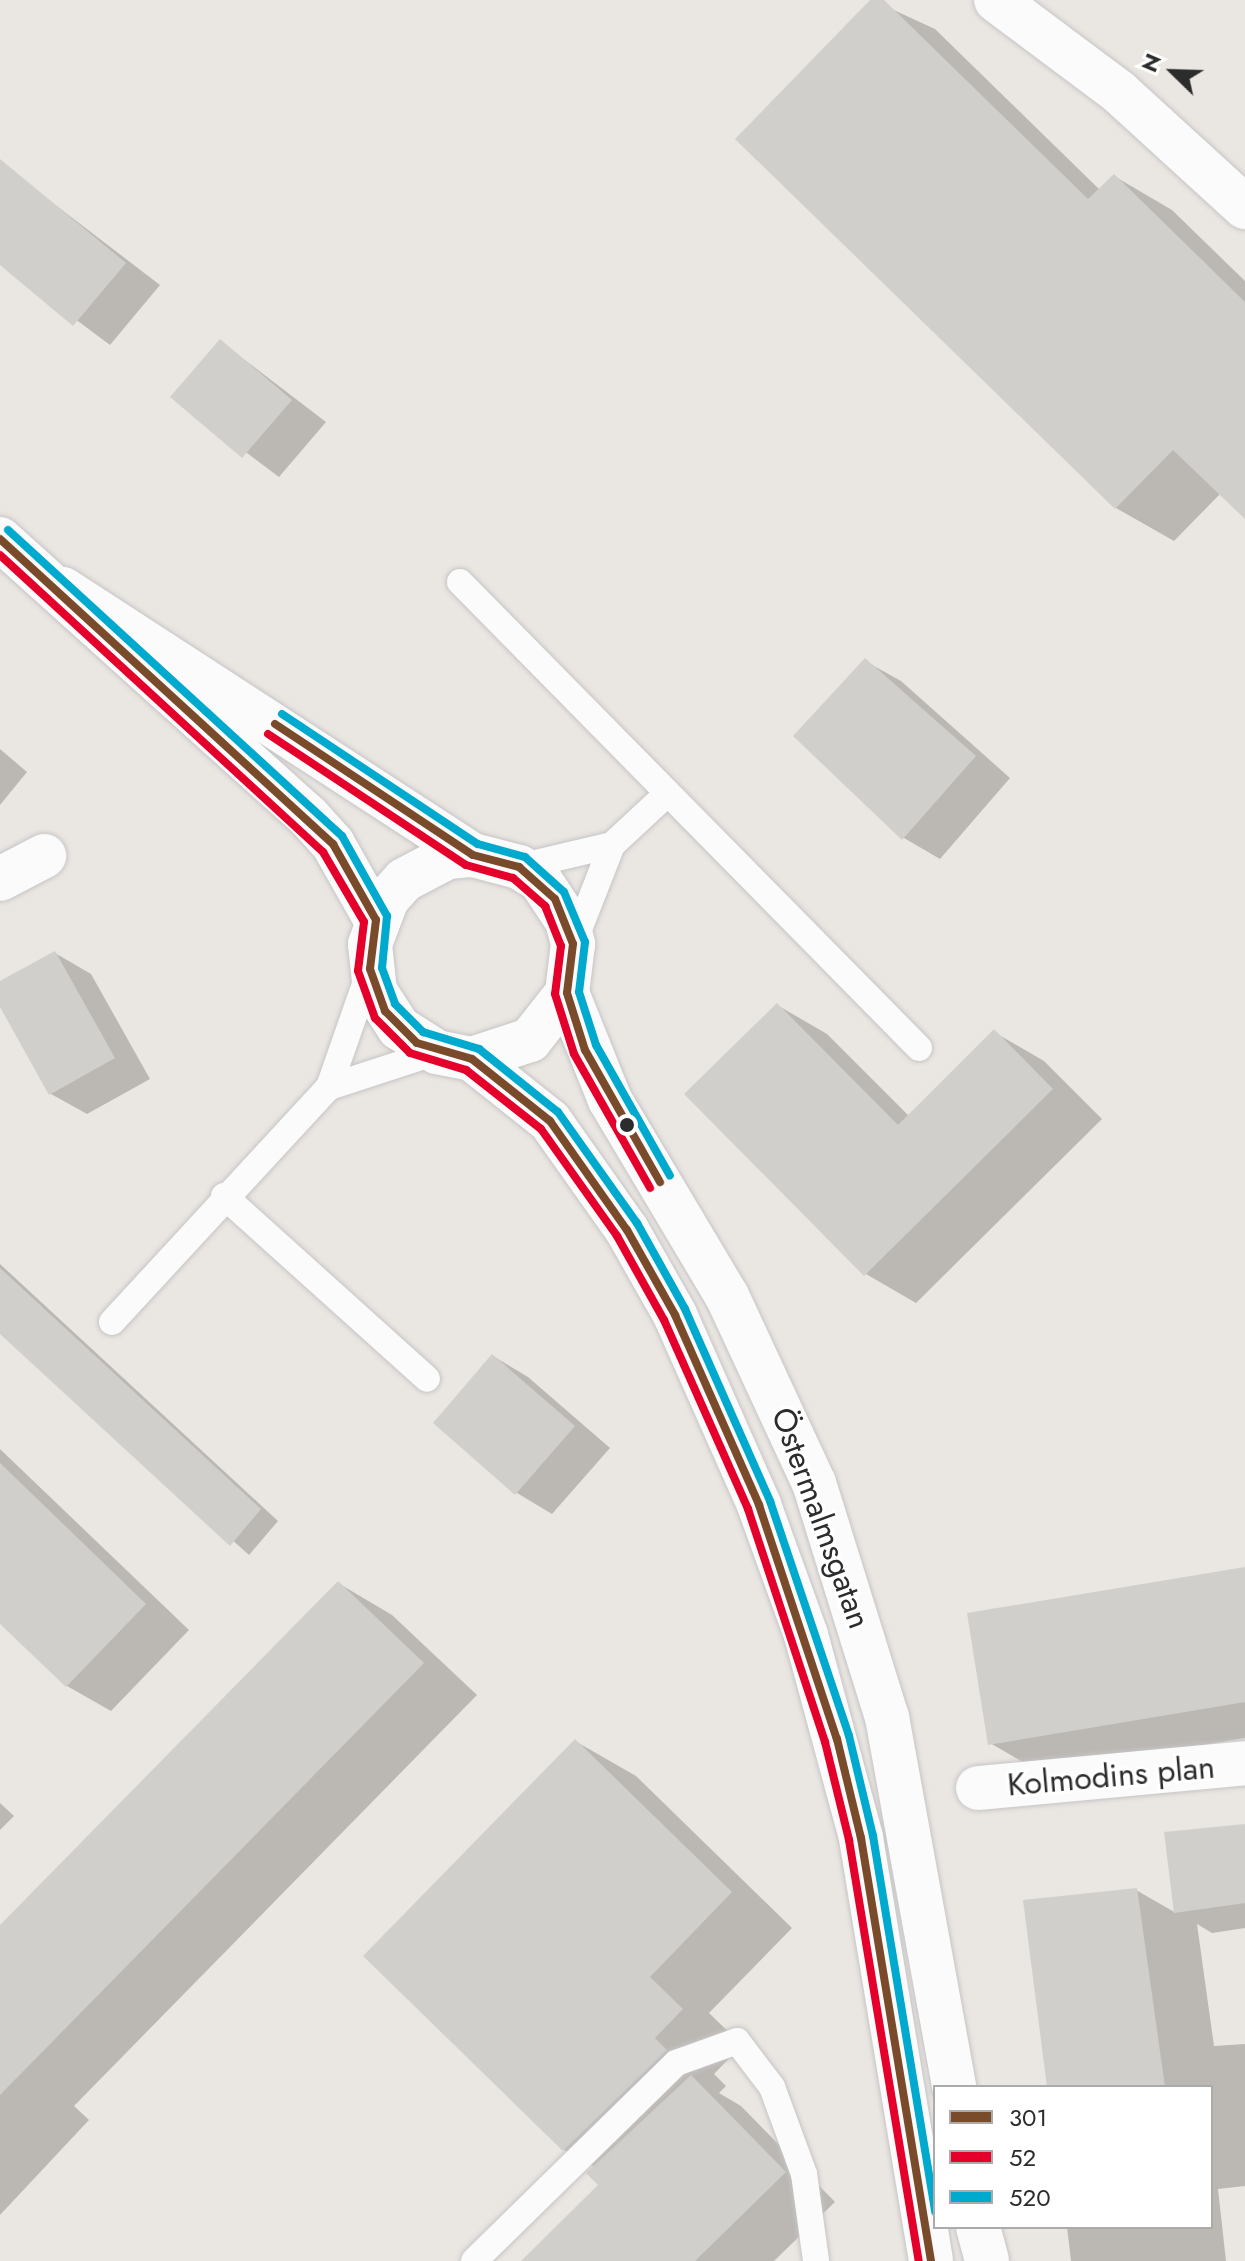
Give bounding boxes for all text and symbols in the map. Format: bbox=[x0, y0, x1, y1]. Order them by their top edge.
north arrow bbox=[1133, 32, 1213, 112]
text: N bbox=[1133, 48, 1169, 77]
unlabelled marker bbox=[619, 1117, 635, 1133]
street label: Östermalmsgatan bbox=[763, 1402, 879, 1634]
street label: Kolmodins plan bbox=[1006, 1748, 1216, 1804]
legend bbox=[933, 2085, 1213, 2229]
text: 301 bbox=[1009, 2100, 1047, 2135]
text: 52 bbox=[1009, 2140, 1036, 2175]
text: 520 bbox=[1009, 2180, 1051, 2215]

